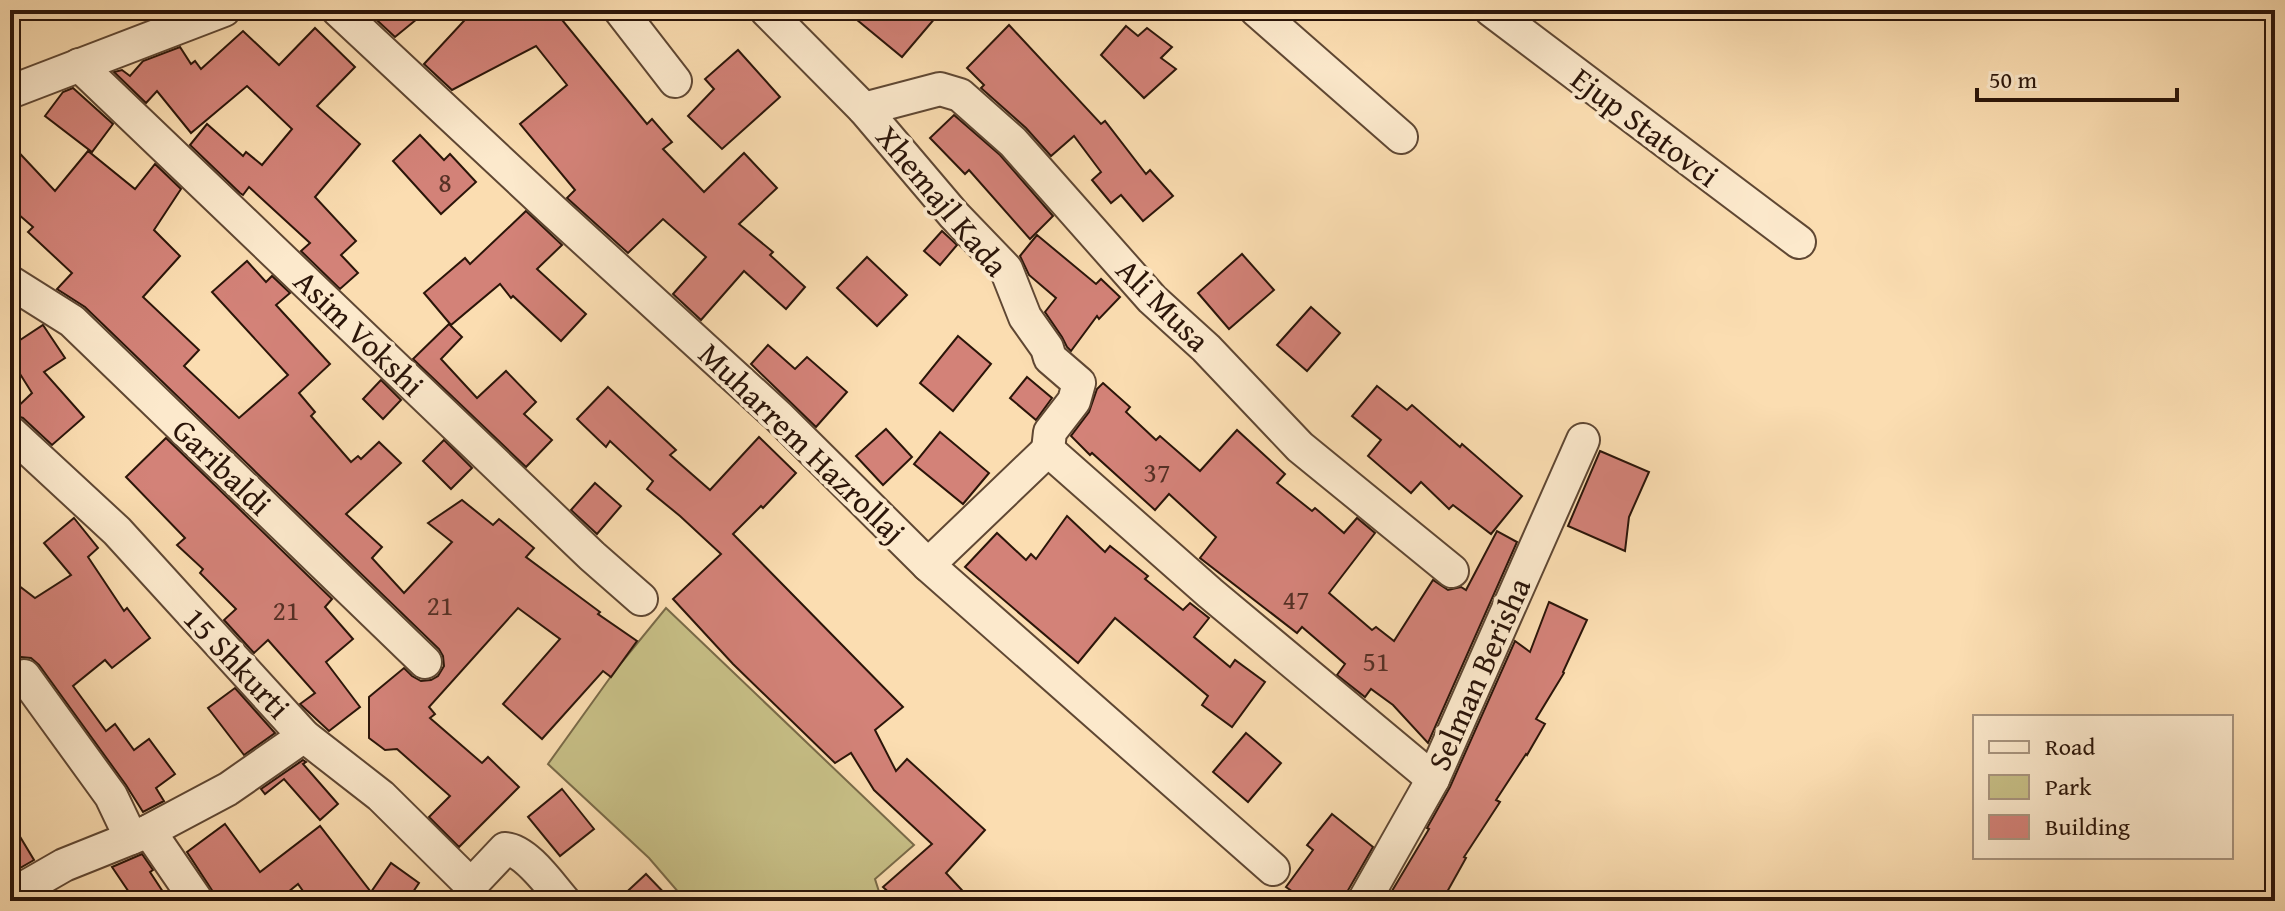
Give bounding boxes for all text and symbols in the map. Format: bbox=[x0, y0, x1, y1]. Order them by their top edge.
scale bar bbox=[1977, 52, 2177, 102]
street label: Ejup Statovci bbox=[1561, 55, 1729, 198]
text: 50 m bbox=[1989, 62, 2037, 97]
street label: Xhemajl Kada bbox=[865, 115, 1020, 287]
house number: 8 bbox=[438, 161, 452, 202]
street label: Ali Musa bbox=[1106, 247, 1221, 362]
street label: Asim Vokshi bbox=[283, 258, 435, 407]
street label: Muharrem Hazrollaj bbox=[688, 331, 916, 554]
street label: Garibaldi bbox=[162, 407, 283, 526]
house number: 37 bbox=[1144, 451, 1170, 492]
street label: Selman Berisha bbox=[1415, 570, 1542, 778]
house number: 47 bbox=[1283, 578, 1309, 619]
house number: 21 bbox=[427, 584, 453, 625]
house number: 21 bbox=[273, 589, 299, 630]
street label: 15 Shkurti bbox=[173, 596, 302, 729]
house number: 51 bbox=[1363, 640, 1389, 681]
legend bbox=[1973, 715, 2233, 859]
text: Road bbox=[2045, 729, 2095, 764]
text: Park bbox=[2045, 769, 2092, 804]
text: Building bbox=[2045, 809, 2130, 844]

